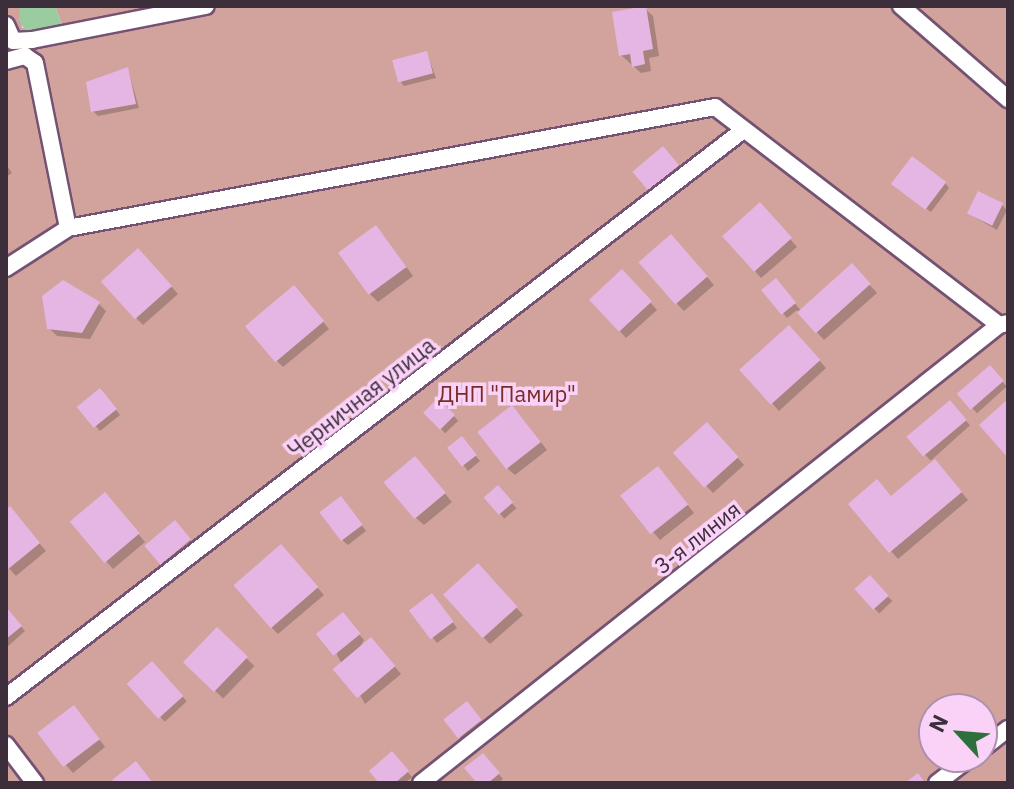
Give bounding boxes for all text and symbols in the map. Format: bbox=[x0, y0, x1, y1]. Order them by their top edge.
street label: Черничная улица bbox=[282, 331, 440, 463]
park label: ДНП "Памир" bbox=[438, 381, 576, 407]
street label: 3-я линия bbox=[649, 495, 745, 579]
north arrow bbox=[918, 693, 998, 773]
text: N bbox=[921, 710, 954, 737]

